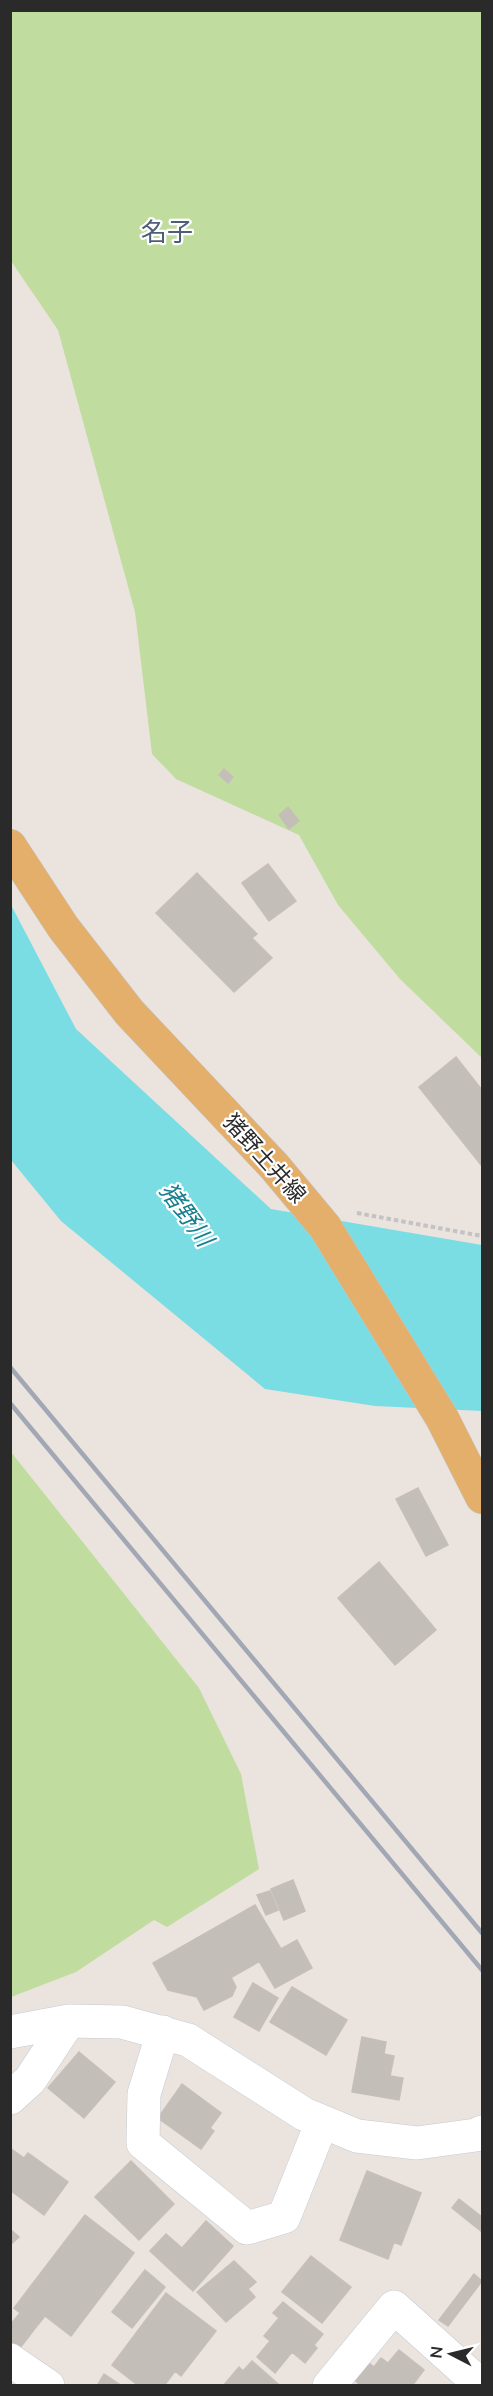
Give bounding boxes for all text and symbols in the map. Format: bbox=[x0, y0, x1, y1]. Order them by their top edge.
district label: 名子 bbox=[141, 215, 193, 248]
street label: 猪野土井線 bbox=[218, 1108, 312, 1208]
water label: 猪野川 bbox=[154, 1176, 222, 1254]
north arrow bbox=[421, 2324, 481, 2384]
text: N bbox=[425, 2345, 447, 2359]

